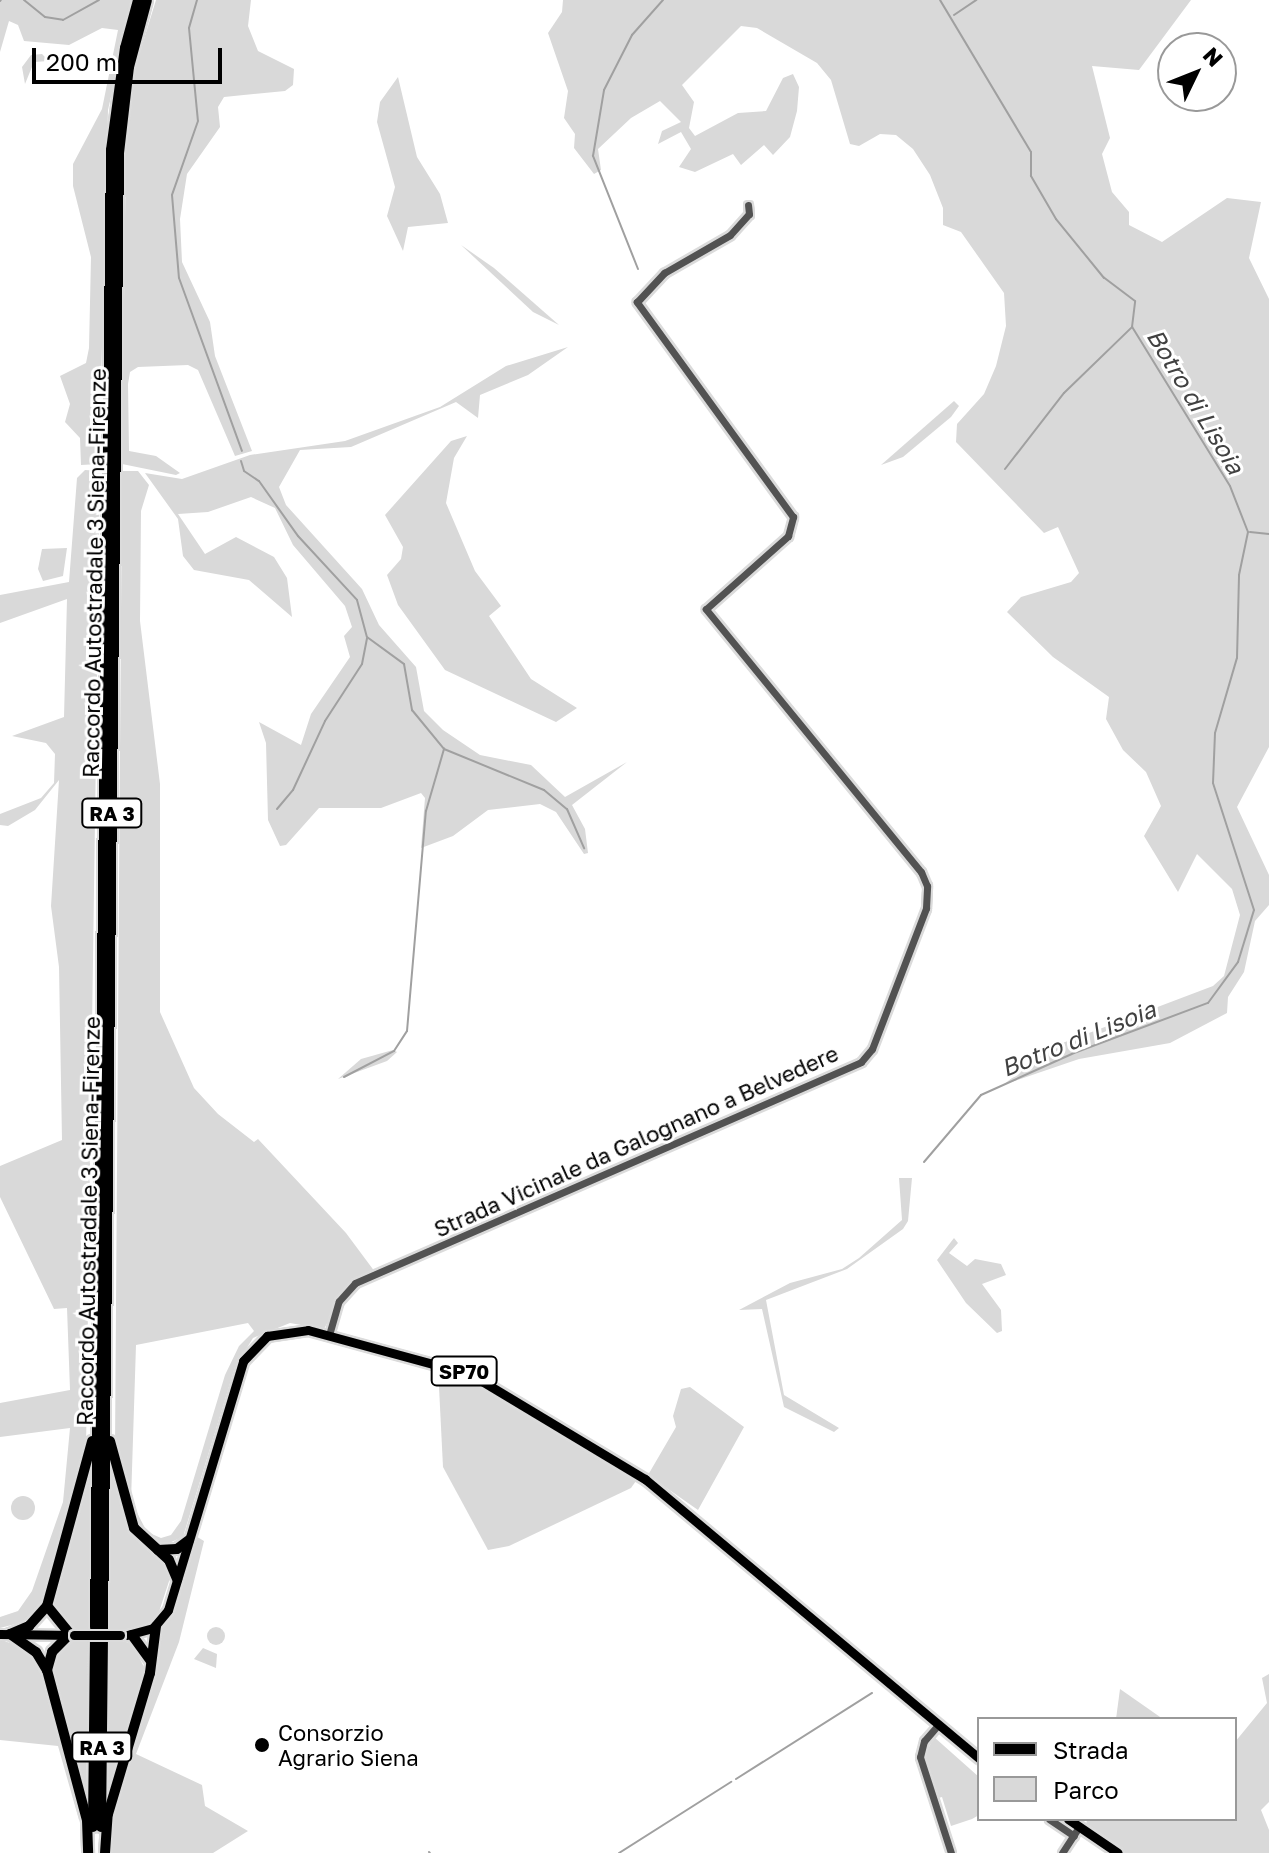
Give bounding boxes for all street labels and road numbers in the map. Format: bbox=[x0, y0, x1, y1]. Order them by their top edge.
street label: Raccordo Autostradale 3 Siena-Firenze bbox=[77, 368, 111, 778]
road number: RA 3 bbox=[80, 797, 144, 829]
street label: Raccordo Autostradale 3 Siena-Firenze bbox=[71, 1016, 105, 1426]
street label: Strada Vicinale da Galognano a Belvedere bbox=[430, 1040, 842, 1242]
road number: SP70 bbox=[430, 1355, 498, 1387]
road number: RA 3 bbox=[70, 1731, 134, 1763]

